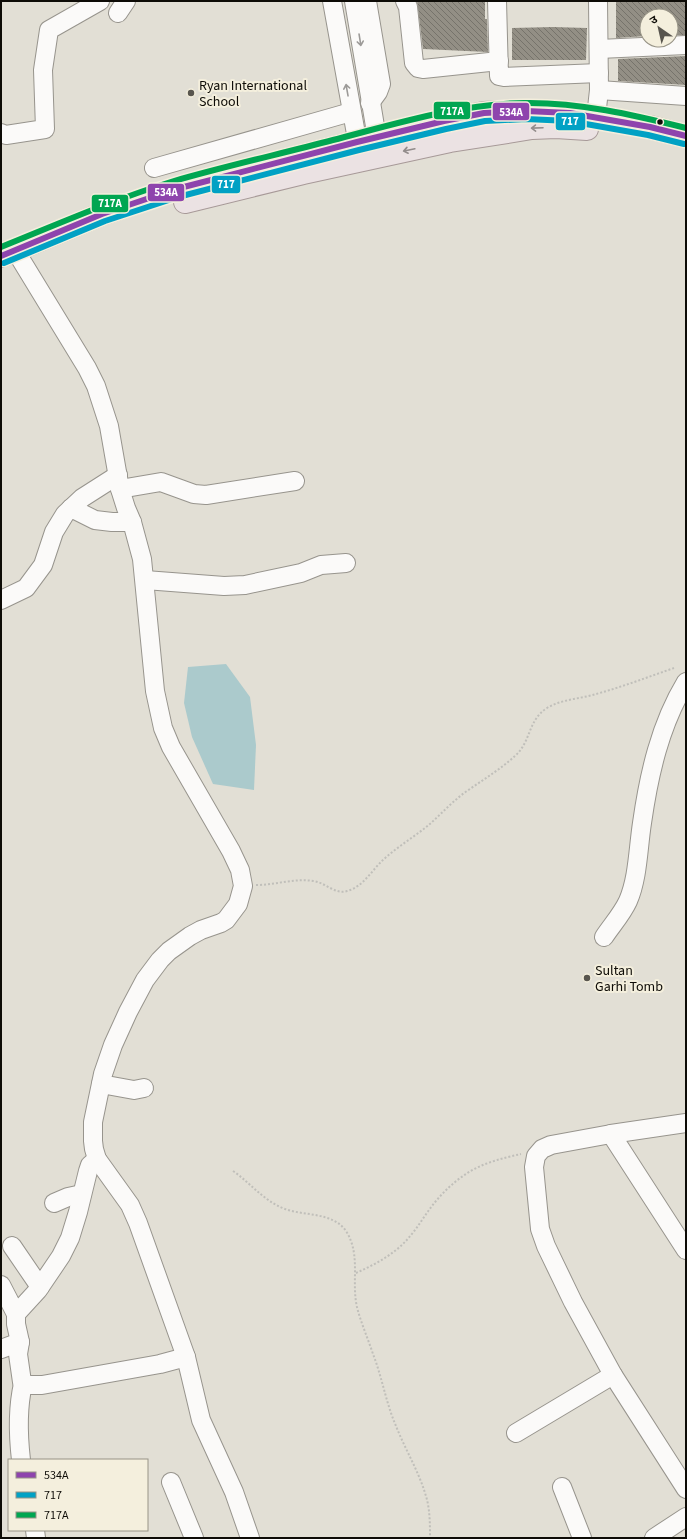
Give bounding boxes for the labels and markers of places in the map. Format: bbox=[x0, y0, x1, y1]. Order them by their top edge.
place label: Ryan International School bbox=[199, 76, 307, 112]
marker: Ryan International School bbox=[186, 88, 196, 98]
unlabelled marker bbox=[655, 117, 665, 127]
place label: Sultan Garhi Tomb bbox=[595, 961, 663, 997]
marker: Sultan Garhi Tomb bbox=[582, 973, 592, 983]

